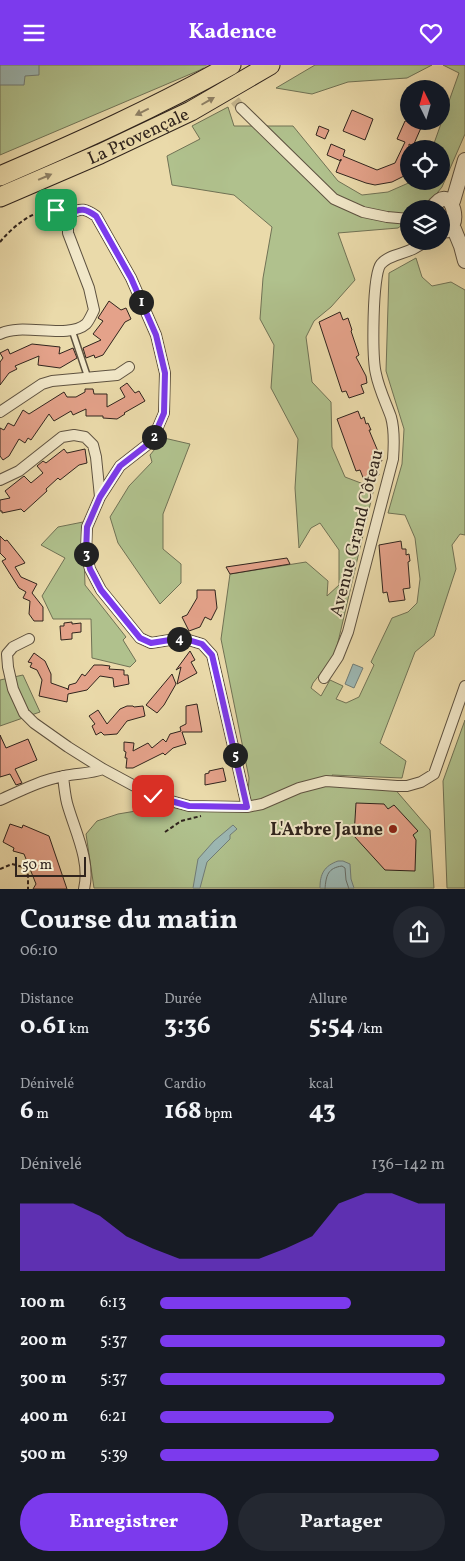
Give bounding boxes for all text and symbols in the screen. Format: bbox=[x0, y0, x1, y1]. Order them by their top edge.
text: Kadence bbox=[188, 17, 277, 48]
icon: menu bbox=[20, 19, 48, 47]
icon: heart bbox=[417, 19, 445, 47]
north arrow bbox=[400, 80, 450, 130]
map controls bbox=[400, 80, 450, 250]
one-way arrow bbox=[200, 97, 215, 105]
street label: La Provençale bbox=[84, 103, 194, 172]
one-way arrow bbox=[135, 109, 149, 117]
button: locate bbox=[400, 140, 450, 190]
one-way arrow bbox=[38, 173, 52, 181]
pin bbox=[35, 189, 77, 231]
icon: arrive bbox=[42, 196, 70, 224]
button: layers bbox=[400, 200, 450, 250]
pin: 1 bbox=[128, 289, 154, 315]
text: 1 bbox=[139, 293, 144, 312]
pin: 2 bbox=[142, 425, 166, 449]
text: 2 bbox=[151, 428, 158, 447]
street label: Avenue Grand Côteau bbox=[325, 447, 390, 620]
pin: 3 bbox=[74, 541, 98, 567]
text: 3 bbox=[83, 545, 90, 564]
pin: 4 bbox=[166, 627, 192, 651]
text: 4 bbox=[175, 630, 184, 649]
pin: 5 bbox=[222, 743, 248, 767]
text: 5 bbox=[232, 746, 239, 765]
pin bbox=[132, 775, 174, 817]
icon: check bbox=[139, 782, 167, 810]
place label: L'Arbre Jaune bbox=[270, 818, 383, 843]
marker: L'Arbre Jaune bbox=[387, 823, 399, 835]
scale bar bbox=[15, 853, 86, 877]
text: 50 m bbox=[22, 856, 52, 875]
text: Course du matin bbox=[20, 901, 238, 940]
button: share bbox=[393, 906, 445, 958]
text: 06:10 bbox=[20, 940, 58, 962]
text: Distance bbox=[20, 990, 74, 1009]
text: Durée bbox=[164, 990, 202, 1009]
text: Allure bbox=[309, 990, 347, 1009]
text: 0.61 bbox=[20, 1009, 66, 1044]
text: 3:36 bbox=[164, 1009, 211, 1044]
text: 5:54 bbox=[309, 1009, 355, 1044]
text: km bbox=[66, 1020, 89, 1039]
text: /km bbox=[355, 1020, 383, 1039]
text: Dénivelé bbox=[20, 1075, 74, 1094]
text: Cardio bbox=[164, 1075, 206, 1094]
text: kcal bbox=[309, 1075, 334, 1094]
text: 6 bbox=[20, 1094, 34, 1129]
text: 168 bbox=[164, 1094, 202, 1129]
text: 43 bbox=[309, 1094, 336, 1129]
text: m bbox=[34, 1105, 49, 1124]
text: bpm bbox=[202, 1105, 233, 1124]
text: Dénivelé bbox=[20, 1154, 82, 1176]
text: 136–142 m bbox=[371, 1154, 445, 1176]
text: 100 m bbox=[20, 1292, 65, 1314]
text: 6:13 bbox=[100, 1292, 126, 1314]
text: 200 m bbox=[20, 1330, 67, 1352]
text: 5:37 bbox=[100, 1330, 127, 1352]
text: 300 m bbox=[20, 1368, 66, 1390]
text: 5:37 bbox=[100, 1368, 127, 1390]
text: 400 m bbox=[20, 1406, 68, 1428]
text: 6:21 bbox=[100, 1406, 127, 1428]
text: 500 m bbox=[20, 1444, 66, 1466]
text: 5:39 bbox=[100, 1444, 128, 1466]
button: Enregistrer bbox=[20, 1493, 228, 1551]
button: Partager bbox=[238, 1493, 445, 1551]

